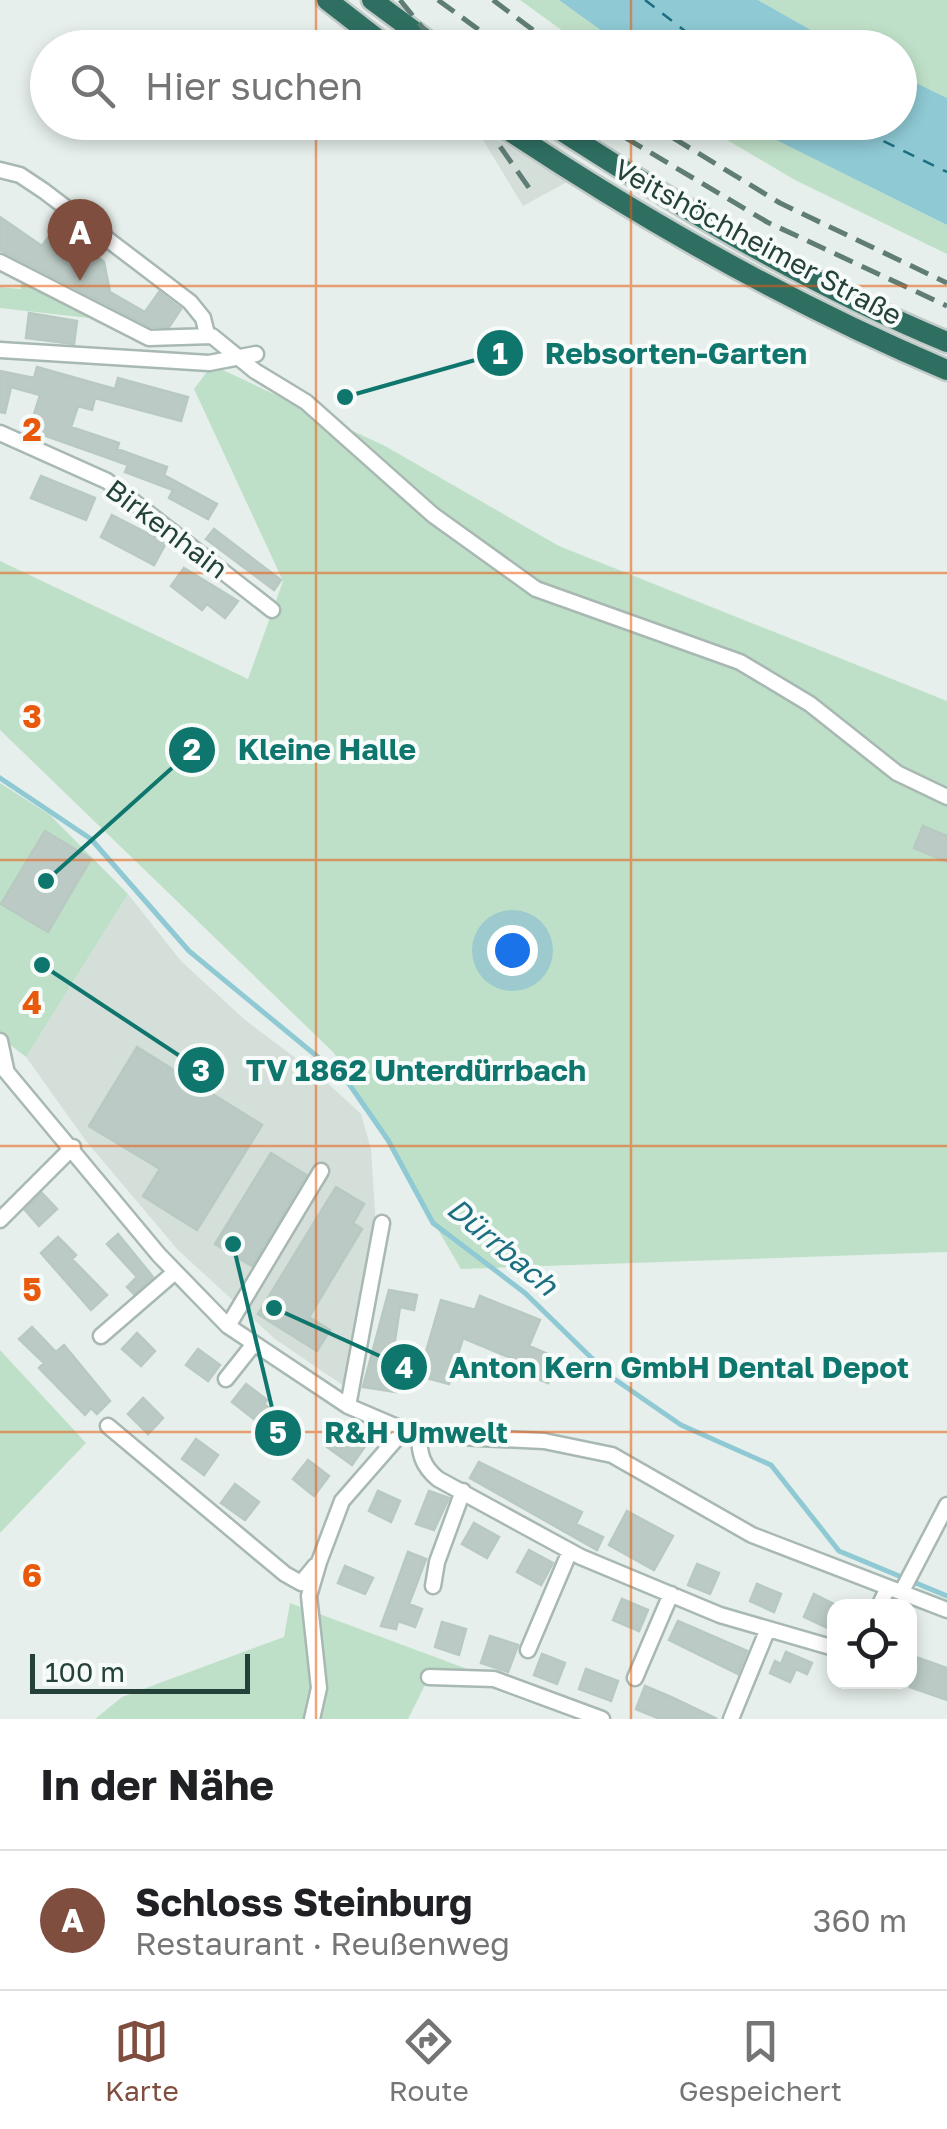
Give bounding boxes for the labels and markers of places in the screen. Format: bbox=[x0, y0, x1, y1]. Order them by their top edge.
pin: A bbox=[48, 198, 112, 281]
callout: Rebsorten-Garten bbox=[475, 323, 827, 383]
callout: Kleine Halle bbox=[167, 720, 436, 780]
callout: TV 1862 Unterdürrbach bbox=[176, 1040, 606, 1100]
callout: Anton Kern GmbH Dental Depot bbox=[379, 1337, 929, 1397]
callout: R&H Umwelt bbox=[253, 1403, 528, 1463]

